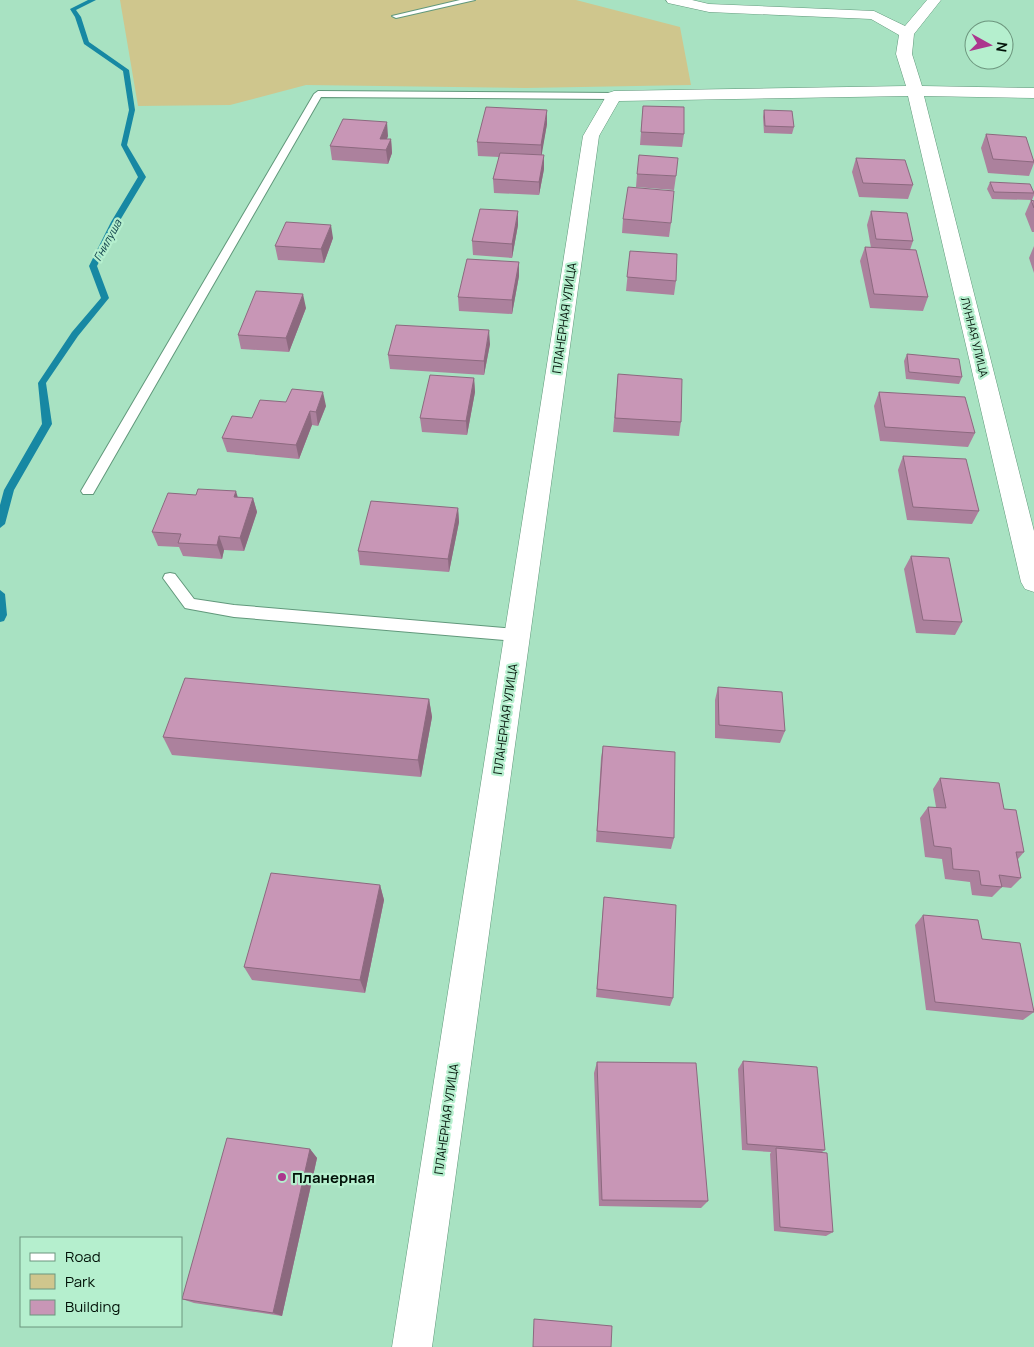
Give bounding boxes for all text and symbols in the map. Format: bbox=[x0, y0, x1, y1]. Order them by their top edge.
north arrow bbox=[964, 20, 1014, 70]
text: N bbox=[992, 41, 1012, 53]
water label: Гнилуша bbox=[89, 216, 125, 263]
street label: ПЛАНЕРНАЯ УЛИЦА bbox=[548, 261, 580, 375]
street label: ЛУННАЯ УЛИЦА bbox=[958, 295, 992, 379]
street label: ПЛАНЕРНАЯ УЛИЦА bbox=[489, 662, 521, 776]
street label: ПЛАНЕРНАЯ УЛИЦА bbox=[430, 1062, 462, 1176]
place label: Планерная bbox=[292, 1167, 375, 1188]
marker: Планерная bbox=[276, 1171, 288, 1183]
legend bbox=[20, 1237, 182, 1327]
text: Road bbox=[65, 1246, 101, 1267]
text: Park bbox=[65, 1271, 95, 1292]
text: Building bbox=[65, 1296, 120, 1317]

